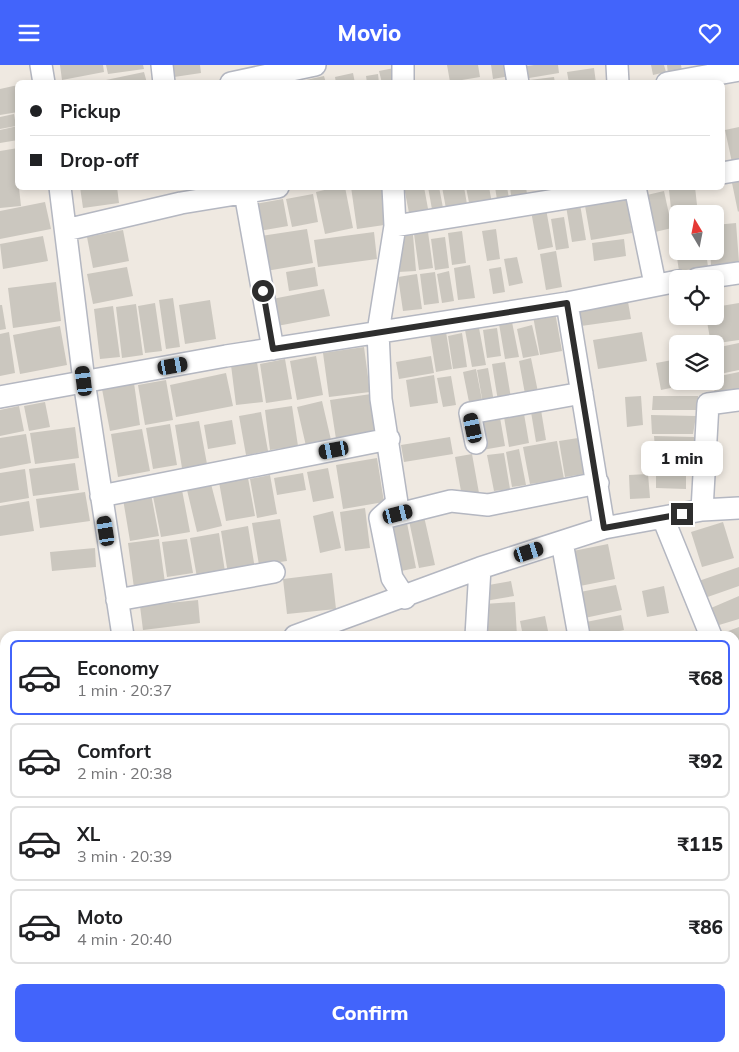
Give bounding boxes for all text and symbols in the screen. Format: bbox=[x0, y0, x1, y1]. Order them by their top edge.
icon: menu bbox=[15, 19, 43, 47]
text: Movio bbox=[338, 19, 401, 47]
icon: heart bbox=[696, 19, 724, 47]
text: Pickup bbox=[60, 99, 121, 123]
text: Drop-off bbox=[60, 148, 138, 172]
north arrow bbox=[669, 205, 724, 260]
map controls bbox=[669, 205, 724, 390]
button: locate bbox=[669, 270, 724, 325]
route start bbox=[252, 280, 274, 302]
button: layers bbox=[669, 335, 724, 390]
car bbox=[156, 356, 189, 376]
car bbox=[74, 365, 93, 397]
car bbox=[462, 412, 483, 444]
car bbox=[317, 440, 350, 460]
callout: 1 min bbox=[641, 441, 723, 477]
text: 1 min bbox=[661, 448, 703, 468]
car bbox=[381, 503, 414, 525]
route end bbox=[671, 503, 693, 525]
car bbox=[96, 515, 115, 547]
car bbox=[512, 540, 545, 564]
icon: car bbox=[17, 655, 62, 700]
text: Economy bbox=[77, 656, 159, 680]
text: ₹68 bbox=[689, 666, 723, 690]
text: 1 min · 20:37 bbox=[77, 680, 172, 700]
icon: car bbox=[17, 738, 62, 783]
text: Comfort bbox=[77, 739, 151, 763]
text: ₹92 bbox=[689, 749, 723, 773]
text: 2 min · 20:38 bbox=[77, 763, 172, 783]
icon: car bbox=[17, 821, 62, 866]
text: XL bbox=[77, 822, 100, 846]
text: ₹115 bbox=[677, 832, 723, 856]
text: 3 min · 20:39 bbox=[77, 846, 172, 866]
icon: car bbox=[17, 904, 62, 949]
text: Moto bbox=[77, 905, 123, 929]
text: ₹86 bbox=[689, 915, 723, 939]
text: 4 min · 20:40 bbox=[77, 929, 172, 949]
button: Confirm bbox=[15, 984, 725, 1042]

